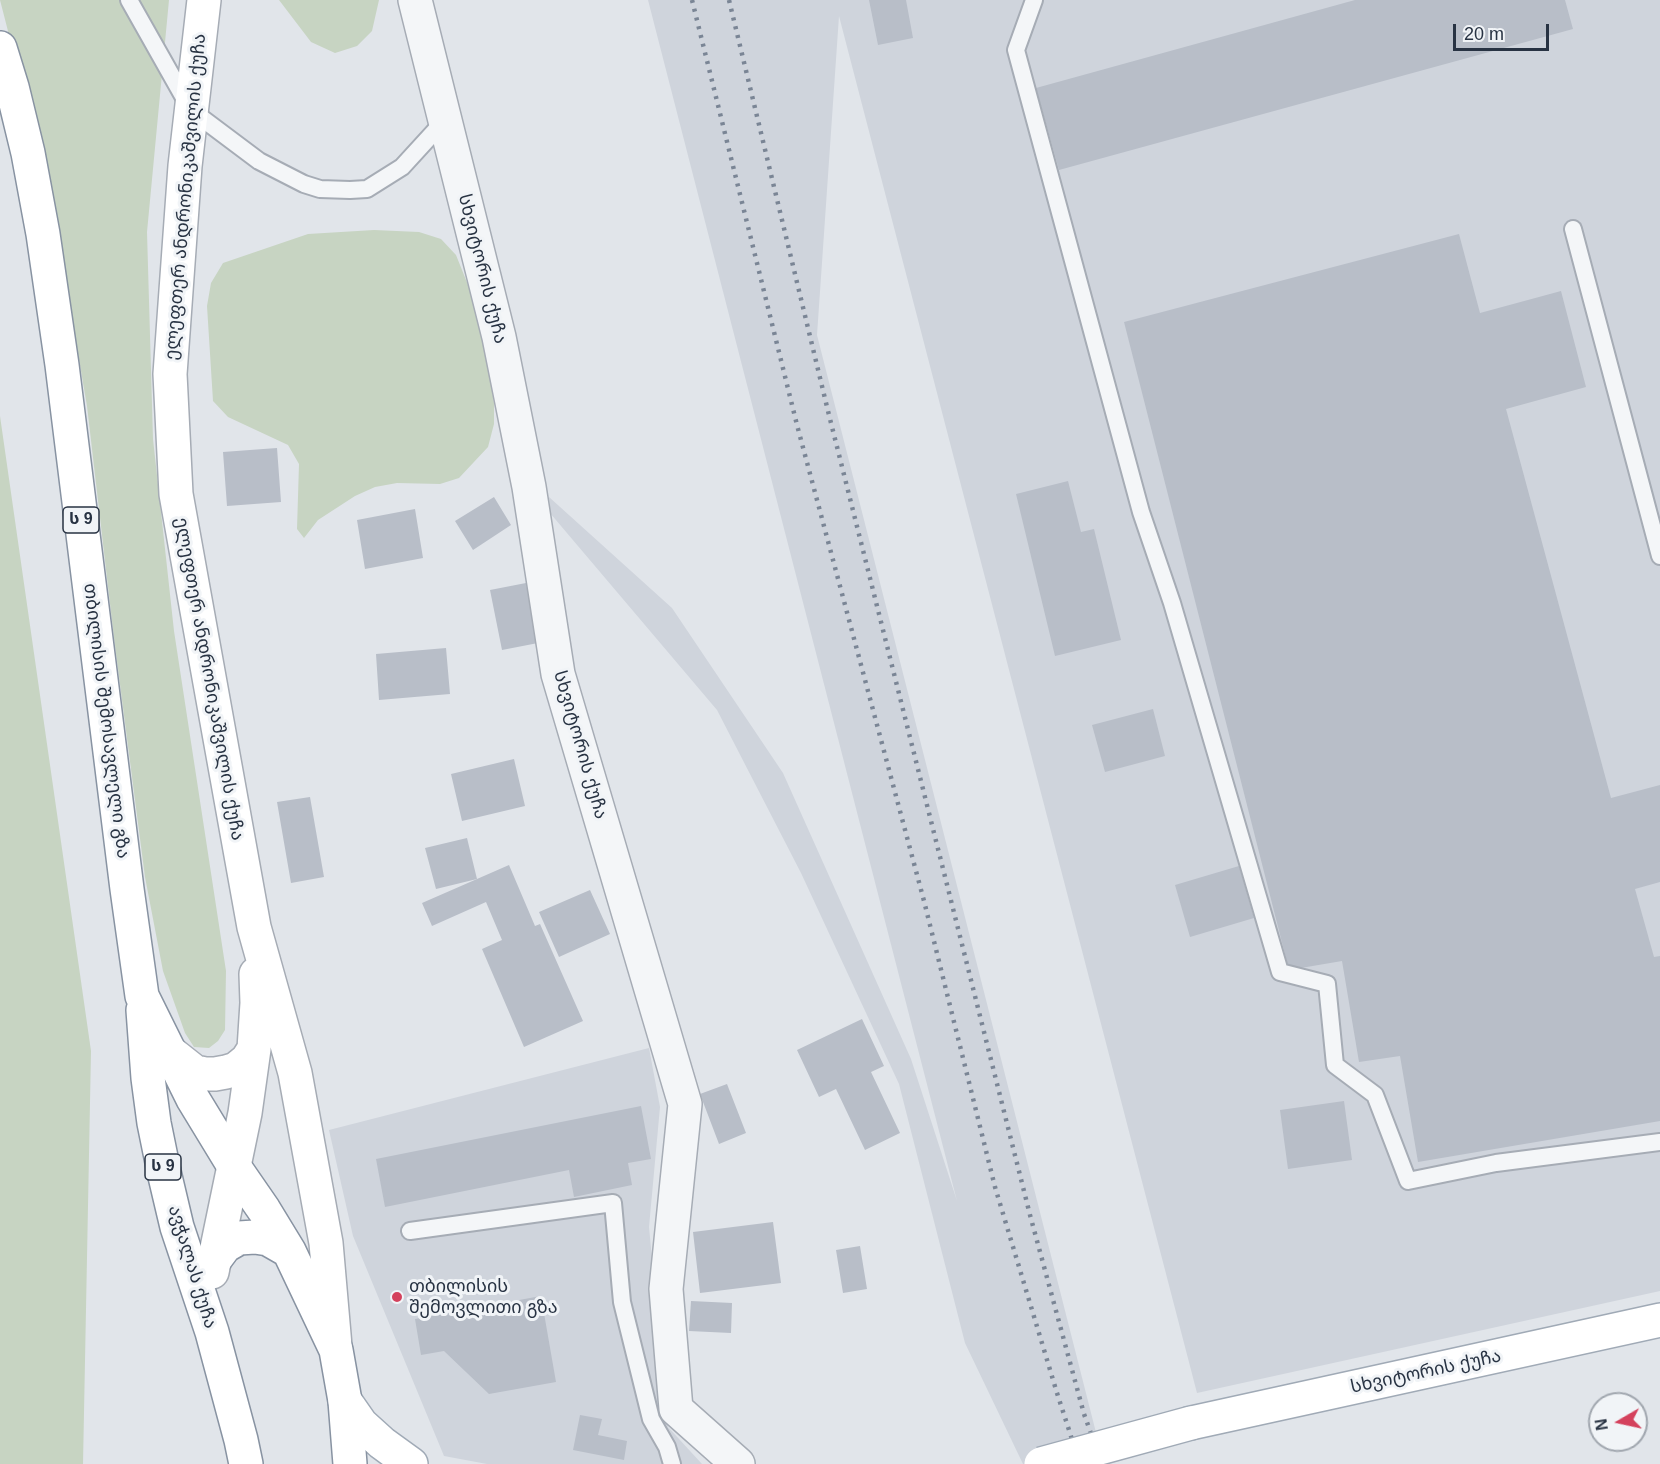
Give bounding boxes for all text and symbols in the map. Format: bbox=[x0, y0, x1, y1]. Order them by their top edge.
scale bar bbox=[1456, 12, 1552, 50]
text: 20 m bbox=[1464, 24, 1504, 44]
street label: ელეფთერ ანდრონიკაშვილის ქუჩა bbox=[161, 33, 211, 361]
street label: სხვიტორის ქუჩა bbox=[453, 192, 511, 346]
road number: ს 9 bbox=[63, 507, 99, 533]
street label: ელეფთერ ანდრონიკაშვილის ქუჩა bbox=[170, 516, 248, 842]
street label: თბილისის შემოსავლელი გზა bbox=[78, 582, 134, 860]
street label: სხვიტორის ქუჩა bbox=[549, 668, 611, 822]
road number: ს 9 bbox=[145, 1154, 181, 1180]
street label: ავჭალას ქუჩა bbox=[163, 1203, 221, 1331]
place label: თბილისის შემოვლითი გზა bbox=[409, 1276, 558, 1318]
marker: თბილისის შემოვლითი გზა bbox=[390, 1290, 404, 1304]
street label: სხვიტორის ქუჩა bbox=[1349, 1346, 1503, 1398]
north arrow bbox=[1588, 1392, 1648, 1452]
text: N bbox=[1592, 1418, 1611, 1432]

